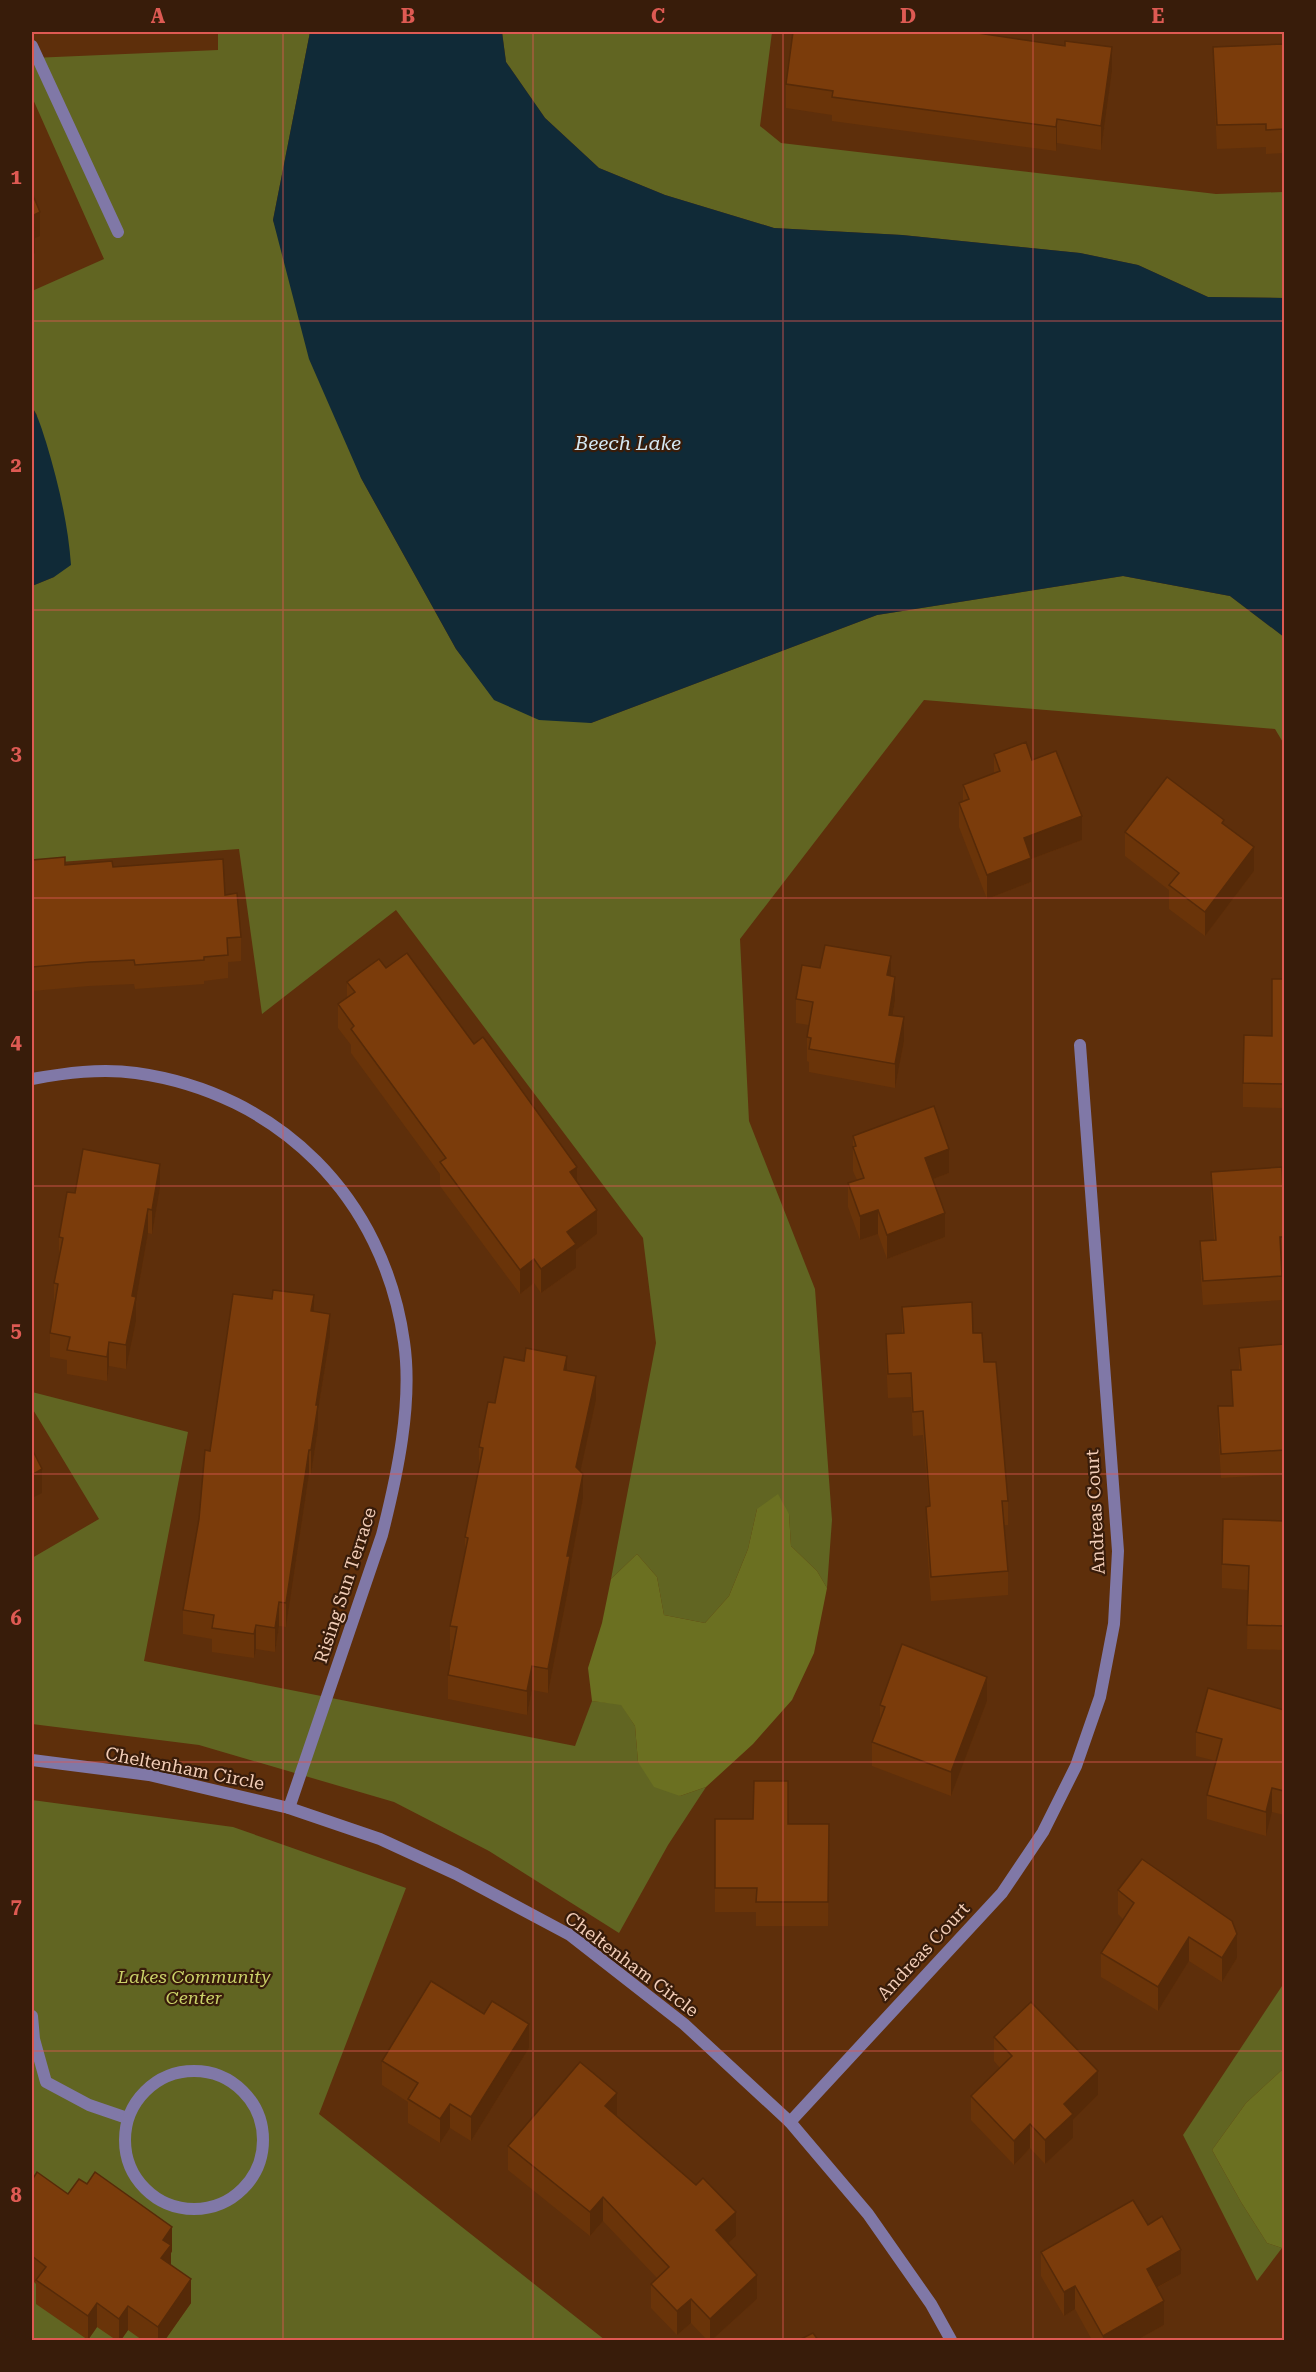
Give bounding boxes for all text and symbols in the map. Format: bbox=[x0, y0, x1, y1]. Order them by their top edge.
text: A bbox=[151, 4, 166, 28]
text: B bbox=[401, 4, 415, 28]
text: C bbox=[651, 4, 665, 28]
text: D bbox=[900, 4, 916, 28]
text: E bbox=[1152, 4, 1165, 28]
text: 1 bbox=[10, 165, 22, 189]
water label: Beech Lake bbox=[574, 431, 681, 455]
text: 2 bbox=[10, 453, 22, 477]
text: 3 bbox=[10, 741, 22, 765]
text: 4 bbox=[10, 1030, 22, 1054]
text: 5 bbox=[10, 1318, 22, 1342]
street label: Andreas Court bbox=[1081, 1449, 1109, 1575]
street label: Rising Sun Terrace bbox=[310, 1504, 380, 1666]
text: 6 bbox=[10, 1606, 22, 1630]
street label: Cheltenham Circle bbox=[104, 1742, 266, 1794]
text: 7 bbox=[10, 1894, 22, 1918]
street label: Andreas Court bbox=[873, 1898, 974, 2004]
street label: Cheltenham Circle bbox=[561, 1907, 703, 2021]
park label: Lakes Community Center bbox=[117, 1966, 271, 2008]
text: 8 bbox=[10, 2183, 22, 2207]

